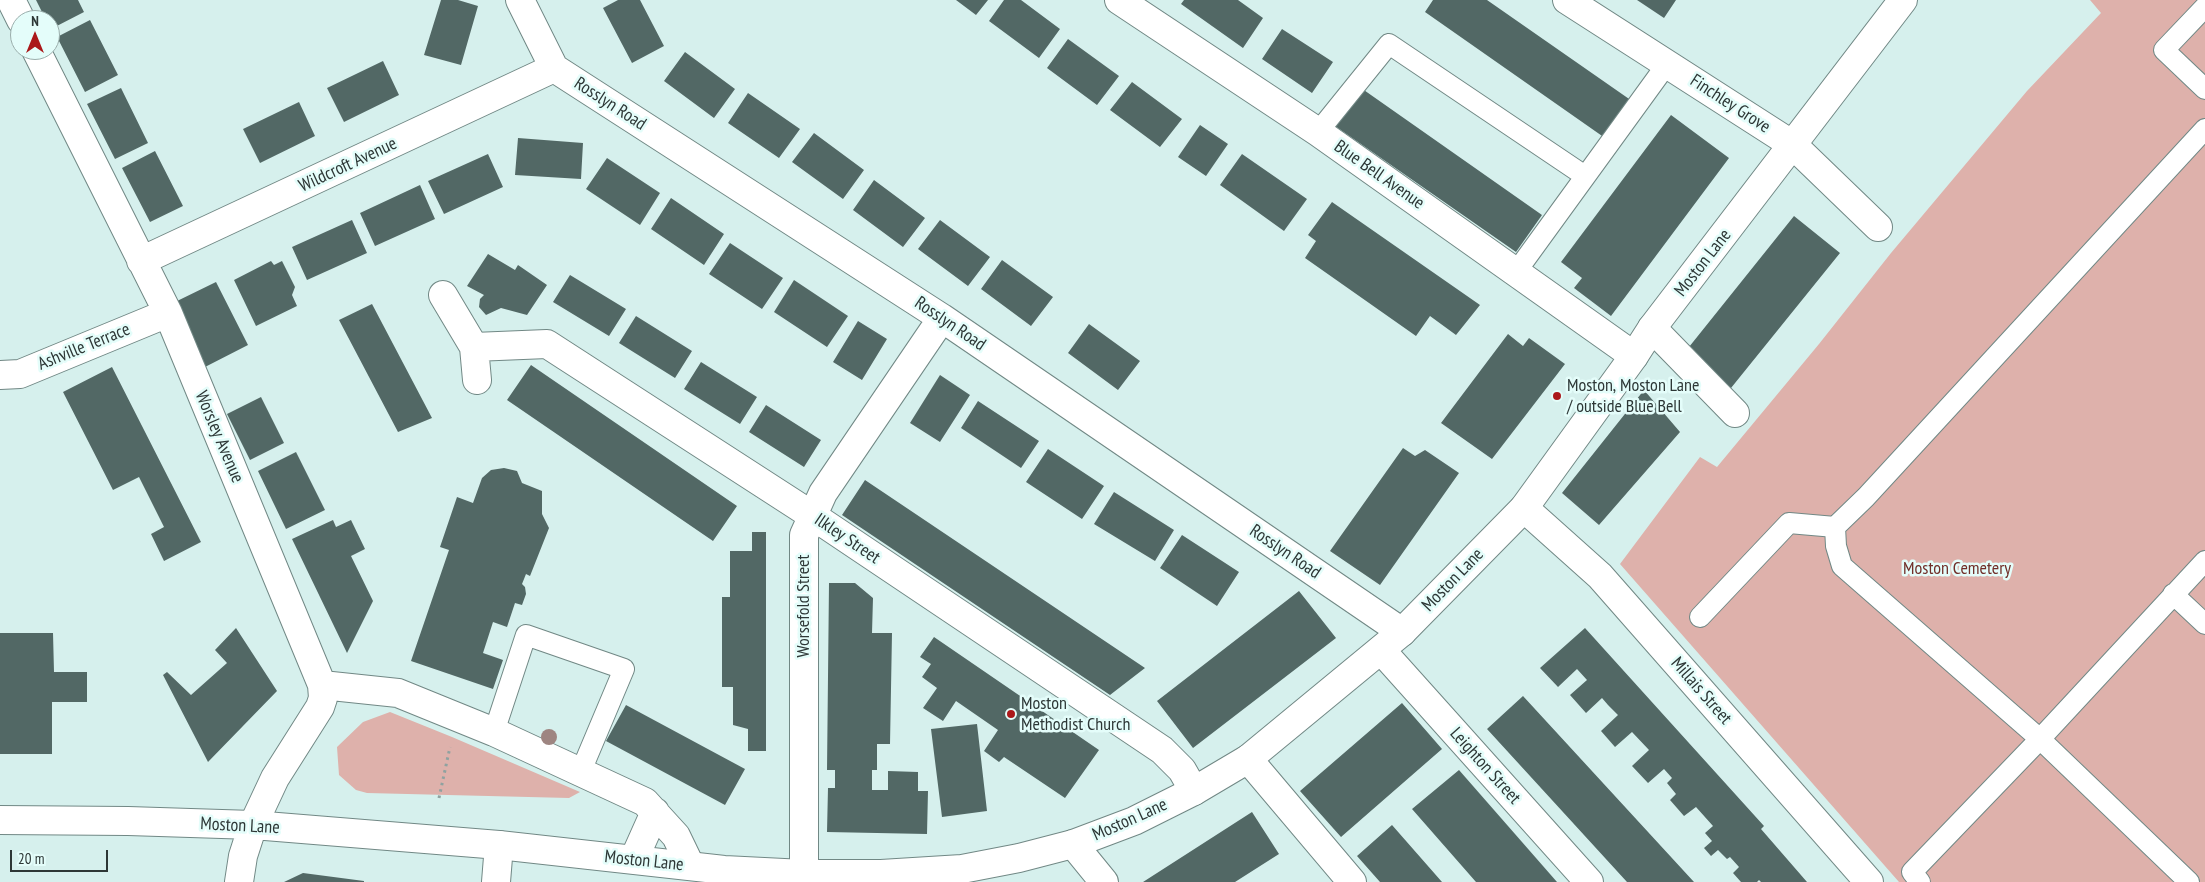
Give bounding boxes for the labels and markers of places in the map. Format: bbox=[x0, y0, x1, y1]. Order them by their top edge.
place label: Moston, Moston Lane / outside Blue Bell bbox=[1567, 375, 1699, 418]
marker: Moston, Moston Lane / outside Blue Bell bbox=[1551, 390, 1563, 402]
place label: Moston Methodist Church bbox=[1021, 693, 1130, 736]
marker: Moston Methodist Church bbox=[1005, 708, 1017, 720]

